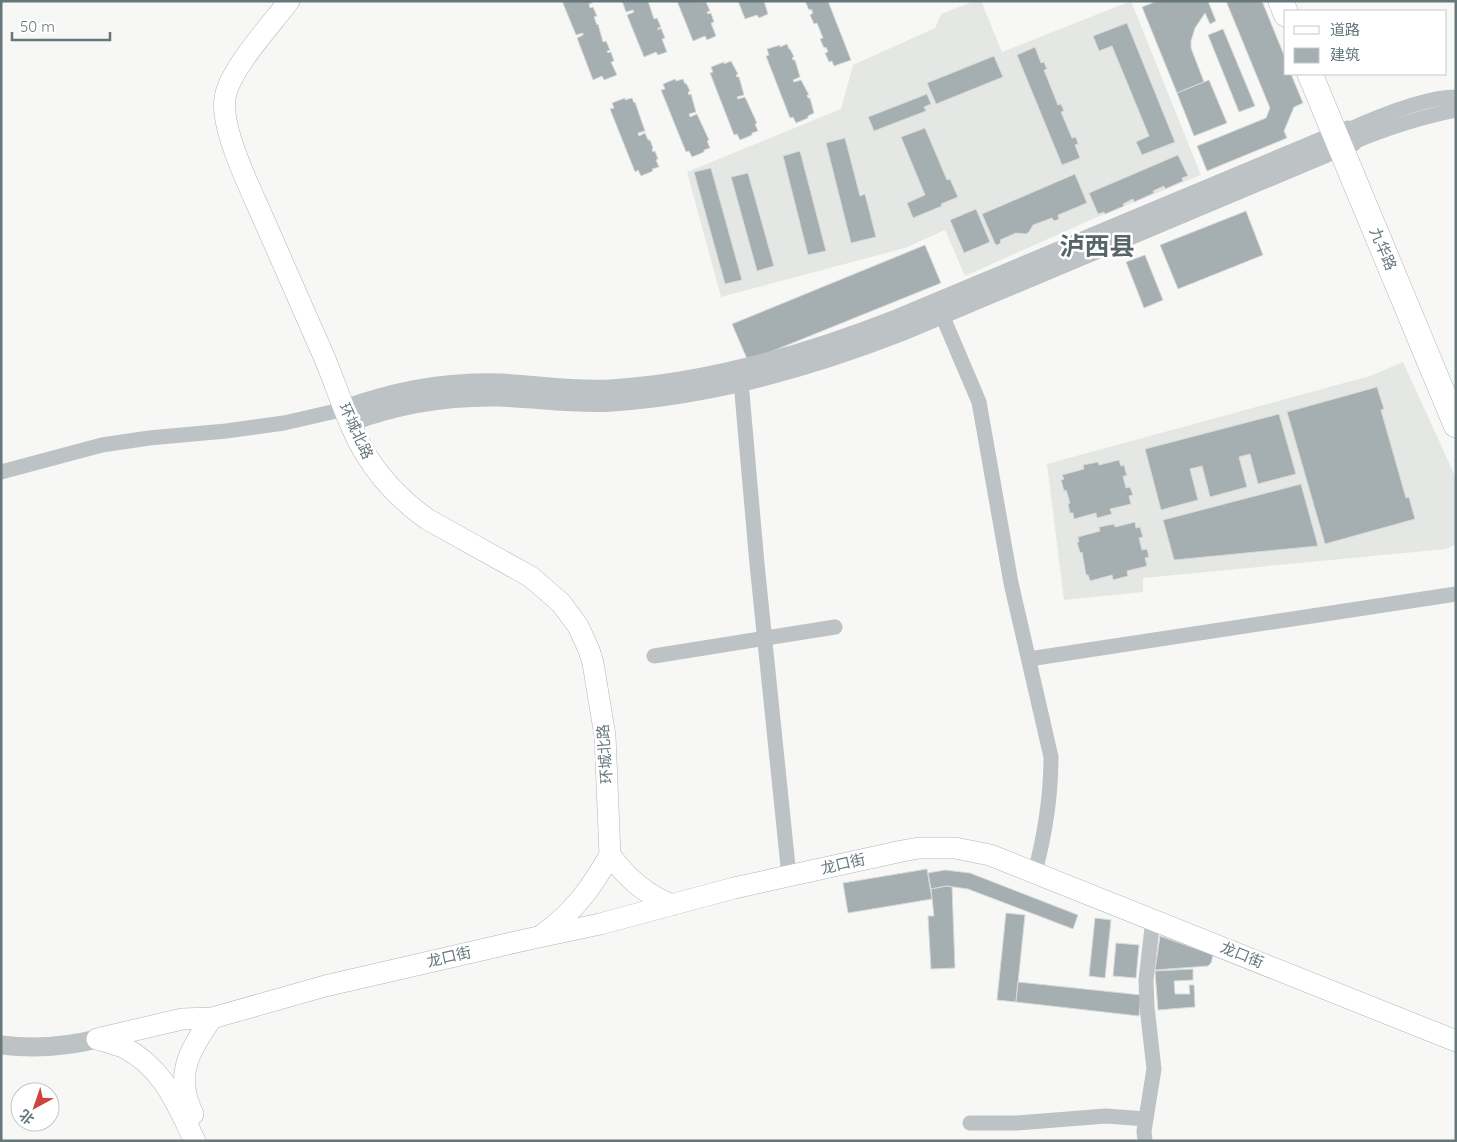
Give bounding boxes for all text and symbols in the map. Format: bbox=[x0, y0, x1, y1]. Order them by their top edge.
scale bar bbox=[12, 10, 110, 42]
legend bbox=[1284, 10, 1447, 75]
text: 50 m bbox=[20, 17, 55, 36]
text: 道路 bbox=[1330, 20, 1360, 39]
text: 建筑 bbox=[1330, 45, 1360, 64]
street label: 九华路 bbox=[1366, 224, 1401, 273]
district label: 泸西县 bbox=[1059, 230, 1135, 261]
street label: 环城北路 bbox=[335, 400, 378, 462]
street label: 环城北路 bbox=[593, 723, 616, 785]
street label: 龙口街 bbox=[819, 849, 867, 878]
street label: 龙口街 bbox=[1218, 937, 1267, 972]
street label: 龙口街 bbox=[425, 942, 473, 971]
north arrow bbox=[10, 1082, 60, 1132]
text: 北 bbox=[15, 1106, 38, 1128]

